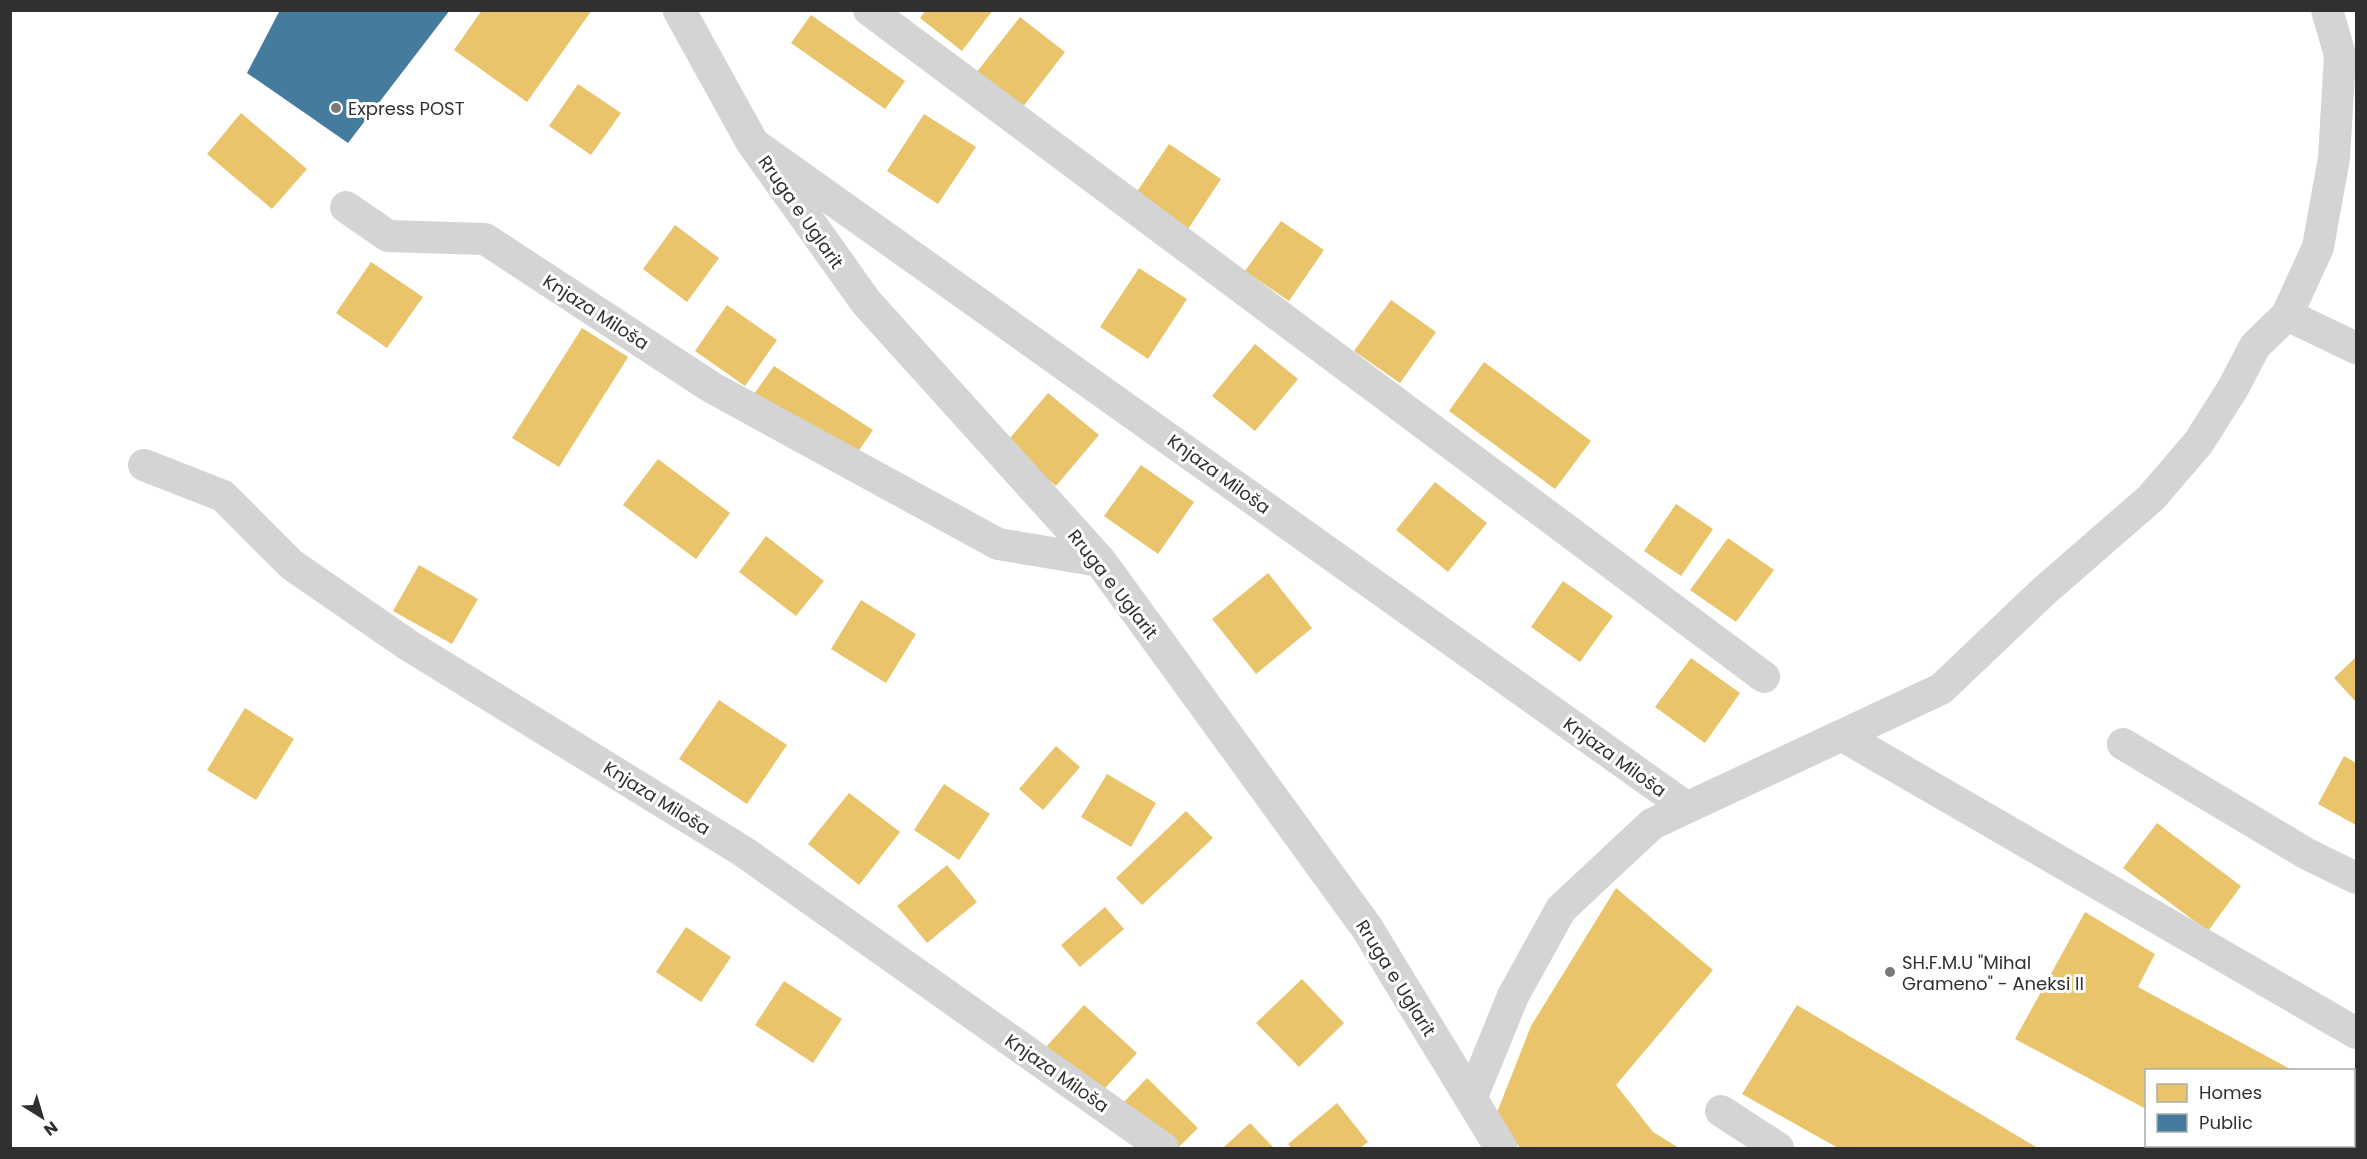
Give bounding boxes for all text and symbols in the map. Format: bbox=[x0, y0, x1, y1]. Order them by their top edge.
place label: Express POST bbox=[348, 96, 465, 121]
marker: Express POST bbox=[329, 101, 343, 115]
street label: Rruga e Uglarit bbox=[753, 150, 849, 274]
street label: Knjaza Miloša bbox=[538, 268, 654, 356]
street label: Knjaza Miloša bbox=[1162, 428, 1276, 520]
street label: Rruga e Uglarit bbox=[1062, 524, 1164, 644]
street label: Knjaza Miloša bbox=[1558, 711, 1672, 803]
street label: Knjaza Miloša bbox=[599, 755, 715, 841]
street label: Rruga e Uglarit bbox=[1350, 915, 1442, 1041]
place label: SH.F.M.U "Mihal Grameno" - Aneksi II bbox=[1902, 950, 2084, 996]
marker: SH.F.M.U "Mihal Grameno" - Aneksi II bbox=[1883, 965, 1897, 979]
street label: Knjaza Miloša bbox=[1000, 1028, 1114, 1118]
legend bbox=[2145, 1069, 2355, 1147]
text: Homes bbox=[2199, 1080, 2262, 1105]
north arrow bbox=[12, 1087, 72, 1147]
text: Public bbox=[2199, 1110, 2253, 1135]
text: N bbox=[39, 1116, 62, 1141]

